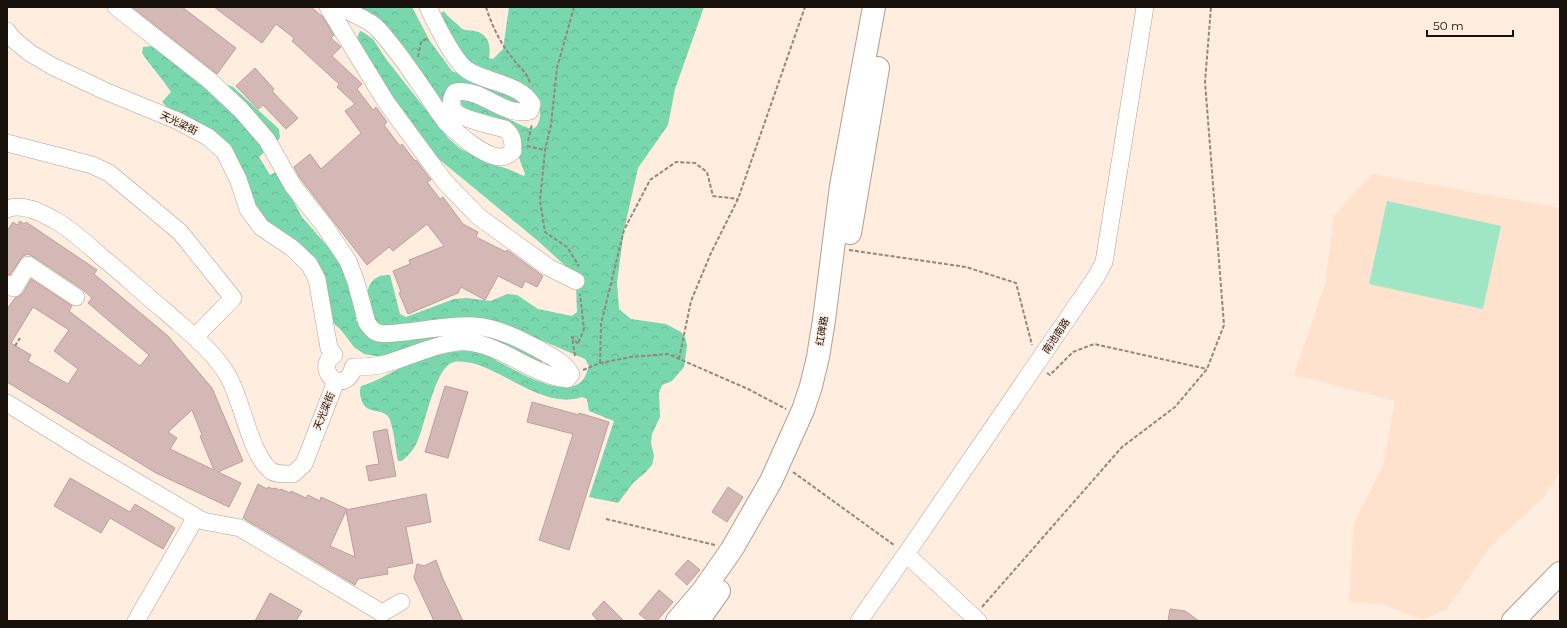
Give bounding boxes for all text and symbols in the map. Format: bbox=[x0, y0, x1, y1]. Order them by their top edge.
scale bar bbox=[1427, 12, 1513, 38]
text: 50 m bbox=[1433, 18, 1464, 33]
street label: 天光梁街 bbox=[158, 108, 200, 138]
street label: 红碑路 bbox=[813, 315, 831, 347]
street label: 南池南路 bbox=[1039, 316, 1073, 356]
street label: 天光梁街 bbox=[310, 390, 338, 432]

